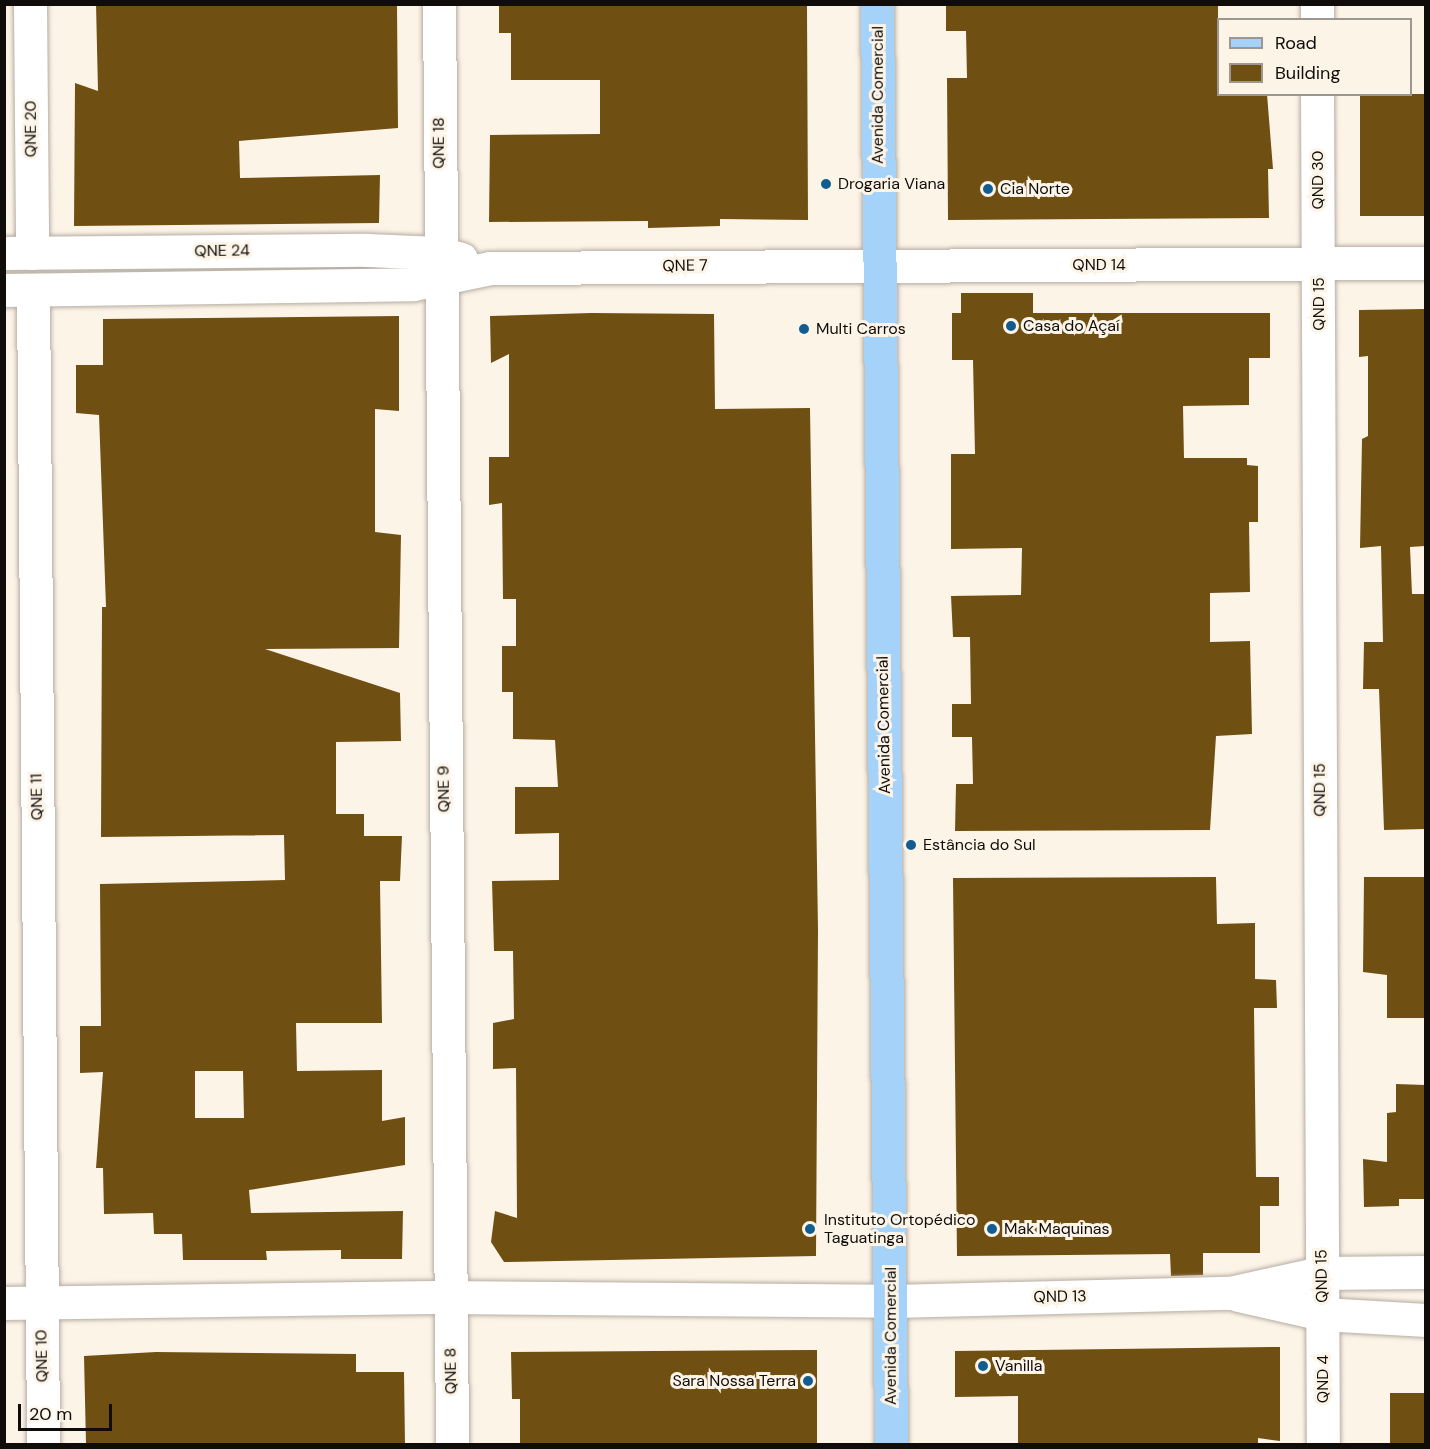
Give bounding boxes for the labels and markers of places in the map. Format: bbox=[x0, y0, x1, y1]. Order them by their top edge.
place label: Drogaria Viana bbox=[838, 174, 945, 194]
marker: Drogaria Viana bbox=[819, 177, 833, 191]
place label: Cia Norte bbox=[1000, 179, 1070, 199]
marker: Cia Norte bbox=[981, 182, 995, 196]
place label: Casa do Açaí bbox=[1023, 316, 1120, 336]
place label: Multi Carros bbox=[816, 319, 906, 339]
marker: Casa do Açaí bbox=[1004, 319, 1018, 333]
marker: Multi Carros bbox=[797, 322, 811, 336]
place label: Estância do Sul bbox=[923, 835, 1036, 855]
marker: Estância do Sul bbox=[904, 838, 918, 852]
place label: Instituto Ortopédico Taguatinga bbox=[824, 1210, 975, 1248]
place label: Mak Maquinas bbox=[1004, 1219, 1110, 1239]
marker: Instituto Ortopédico Taguatinga bbox=[801, 1220, 819, 1238]
marker: Mak Maquinas bbox=[985, 1222, 999, 1236]
place label: Vanilla bbox=[995, 1356, 1042, 1376]
marker: Vanilla bbox=[976, 1359, 990, 1373]
place label: Sara Nossa Terra bbox=[672, 1371, 796, 1391]
marker: Sara Nossa Terra bbox=[801, 1374, 815, 1388]

